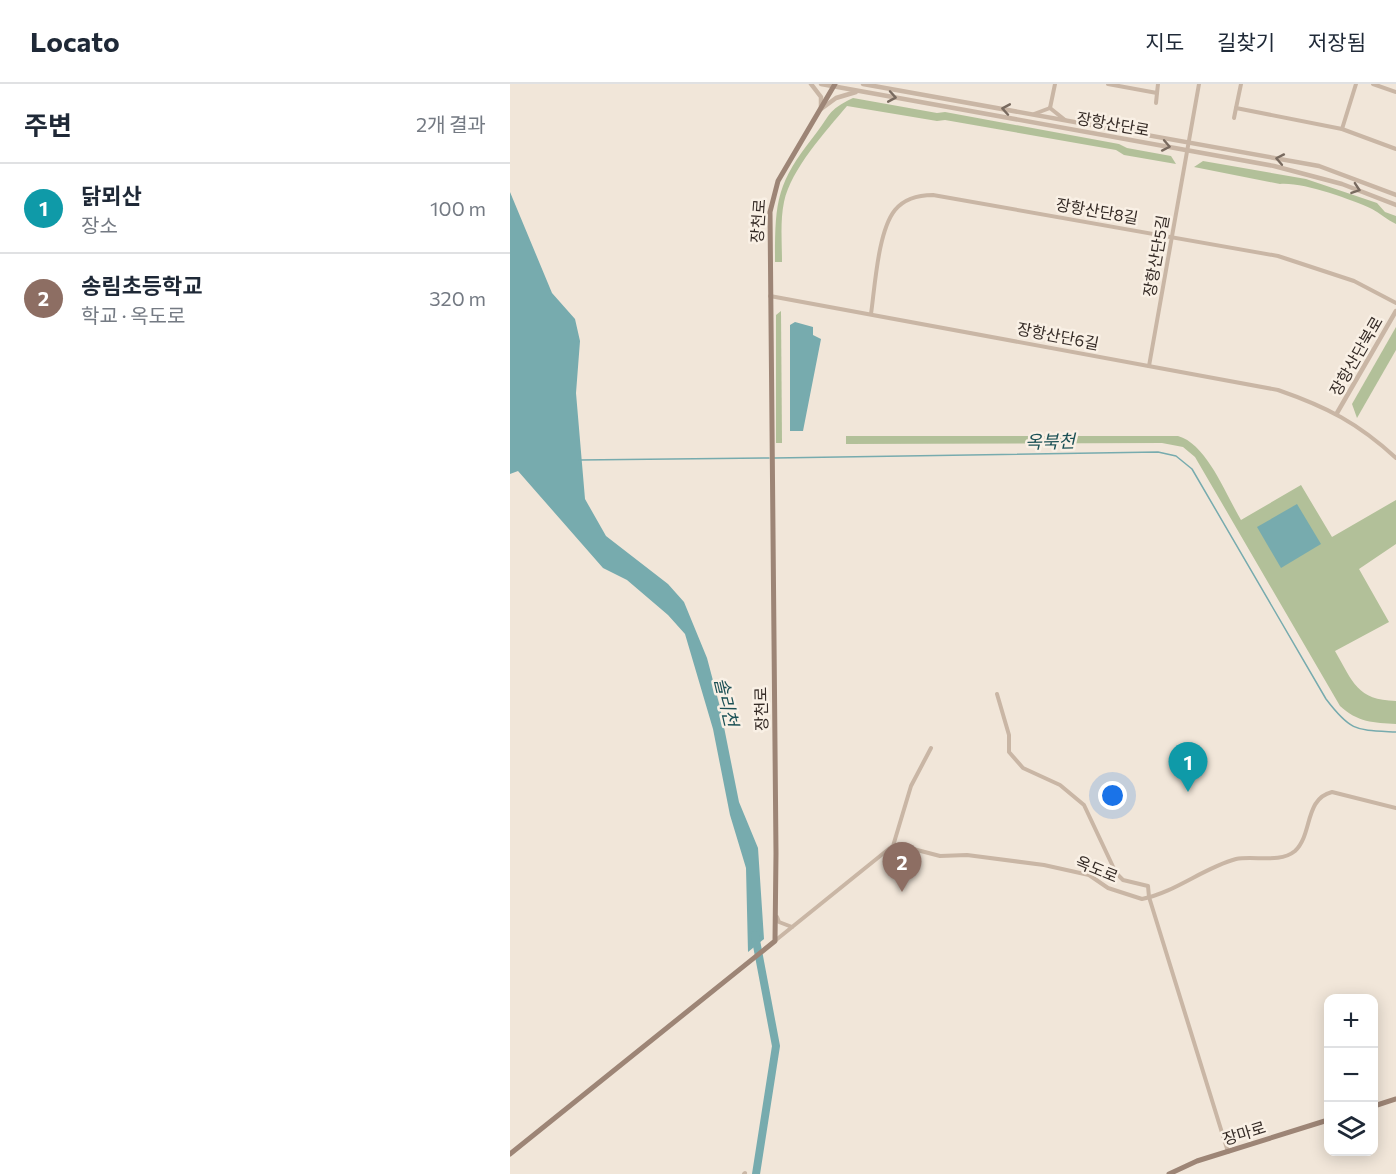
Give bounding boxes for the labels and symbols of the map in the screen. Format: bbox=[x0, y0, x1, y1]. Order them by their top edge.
one-way arrow bbox=[886, 90, 896, 103]
one-way arrow bbox=[1001, 103, 1011, 116]
street label: 장항산단로 bbox=[1075, 108, 1151, 139]
one-way arrow bbox=[1161, 139, 1171, 152]
one-way arrow bbox=[1276, 153, 1286, 166]
one-way arrow bbox=[1350, 181, 1361, 194]
street label: 장항산단8길 bbox=[1054, 194, 1140, 227]
street label: 장천로 bbox=[746, 198, 769, 244]
street label: 장항산단5길 bbox=[1139, 213, 1172, 298]
street label: 장항산단북로 bbox=[1325, 313, 1386, 399]
street label: 장항산단6길 bbox=[1015, 318, 1101, 353]
water label: 옥북천 bbox=[1025, 430, 1077, 452]
water label: 솔리천 bbox=[711, 675, 744, 731]
street label: 장천로 bbox=[751, 686, 770, 731]
pin: 1 bbox=[1168, 742, 1208, 792]
your location bbox=[1098, 781, 1127, 810]
pin: 2 bbox=[882, 842, 922, 892]
street label: 옥도로 bbox=[1073, 851, 1121, 886]
street label: 장마로 bbox=[1220, 1117, 1268, 1148]

